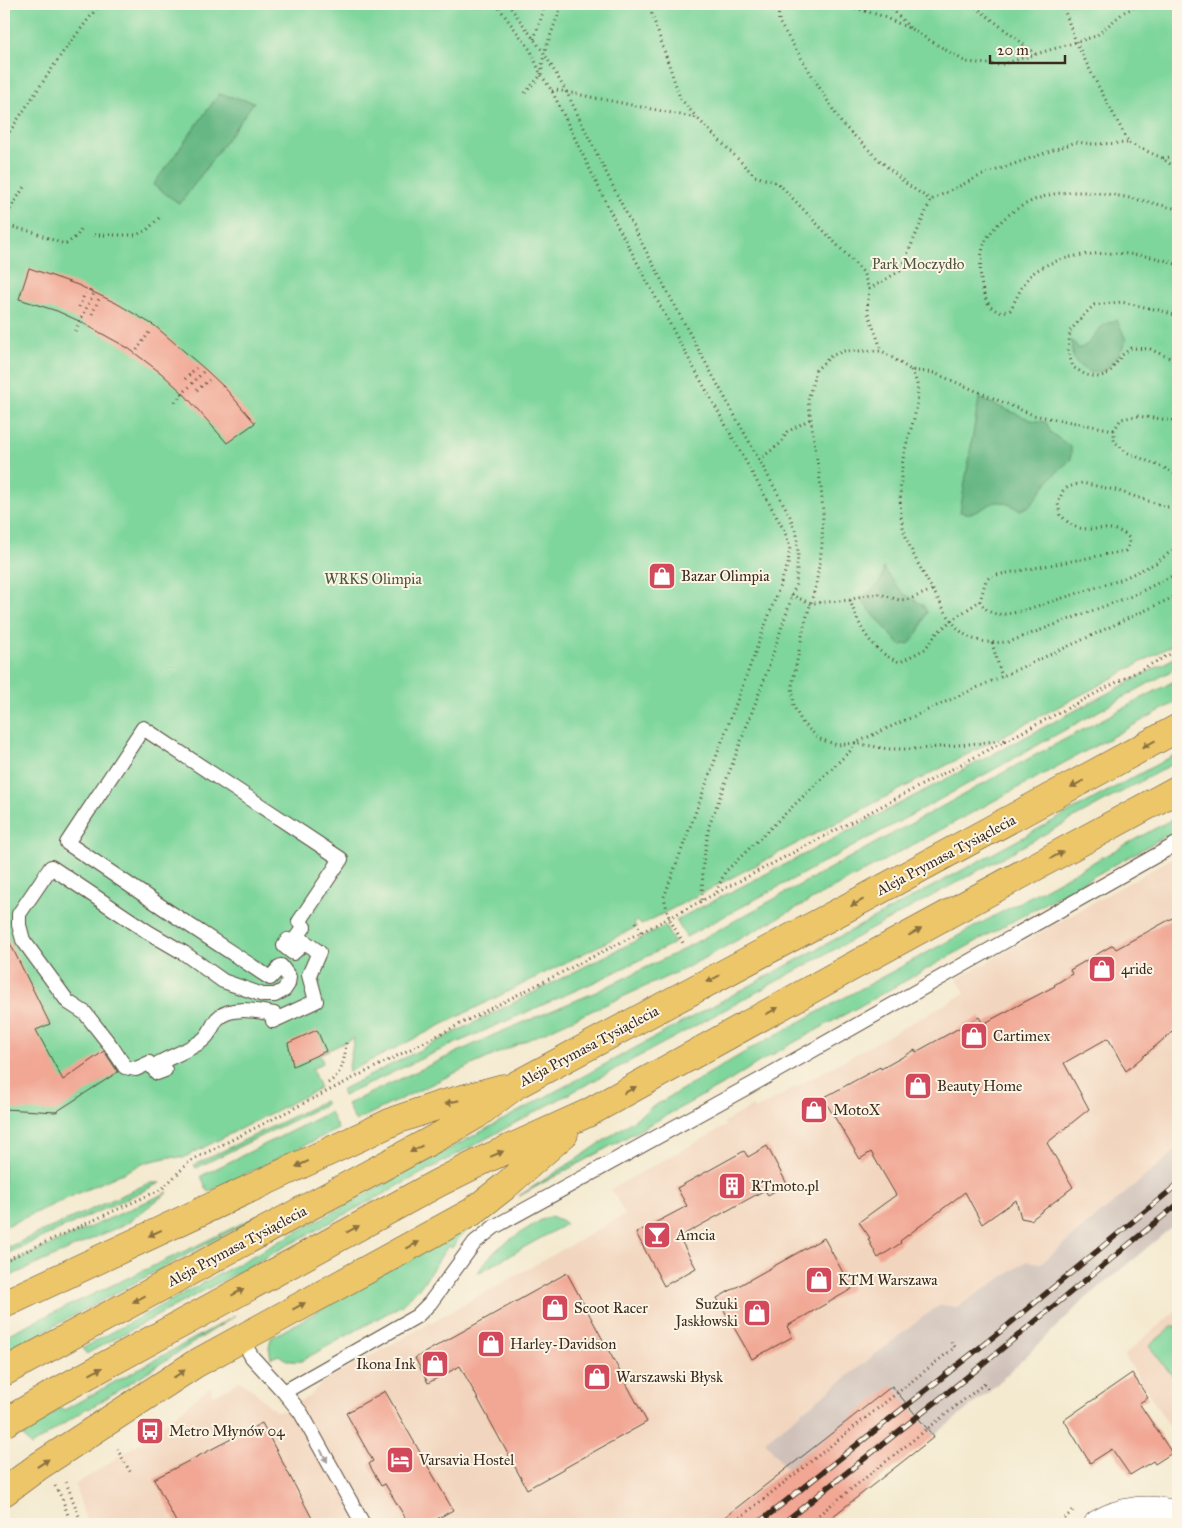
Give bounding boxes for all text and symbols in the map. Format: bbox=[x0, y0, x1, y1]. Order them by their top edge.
scale bar bbox=[990, 32, 1064, 64]
text: 20 m bbox=[997, 41, 1029, 59]
park label: Park Moczydło bbox=[872, 255, 965, 273]
shop icon: Bazar Olimpia bbox=[647, 561, 677, 591]
place label: Bazar Olimpia bbox=[681, 567, 770, 585]
park label: WRKS Olimpia bbox=[324, 570, 422, 588]
one-way arrow bbox=[1142, 740, 1155, 749]
one-way arrow bbox=[1069, 780, 1084, 788]
street label: Aleja Prymasa Tysiąclecia bbox=[872, 810, 1019, 900]
one-way arrow bbox=[1050, 851, 1065, 859]
one-way arrow bbox=[849, 899, 864, 907]
one-way arrow bbox=[907, 928, 922, 936]
shop icon: 4ride bbox=[1087, 954, 1117, 984]
place label: 4ride bbox=[1121, 960, 1153, 978]
one-way arrow bbox=[707, 975, 720, 984]
street label: Aleja Prymasa Tysiąclecia bbox=[515, 1001, 662, 1091]
one-way arrow bbox=[766, 1006, 779, 1015]
shop icon: Cartimex bbox=[959, 1021, 989, 1051]
place label: Cartimex bbox=[993, 1027, 1050, 1045]
shop icon: Beauty Home bbox=[903, 1071, 933, 1101]
place label: Beauty Home bbox=[937, 1077, 1022, 1095]
one-way arrow bbox=[624, 1085, 637, 1094]
shop icon: MotoX bbox=[799, 1095, 829, 1125]
one-way arrow bbox=[444, 1098, 459, 1106]
place label: MotoX bbox=[833, 1101, 881, 1119]
one-way arrow bbox=[409, 1145, 424, 1153]
one-way arrow bbox=[490, 1150, 504, 1158]
one-way arrow bbox=[295, 1160, 310, 1169]
building icon: RTmoto.pl bbox=[717, 1171, 747, 1201]
place label: RTmoto.pl bbox=[751, 1177, 820, 1195]
street label: Aleja Prymasa Tysiąclecia bbox=[163, 1201, 310, 1291]
bar icon: Amcia bbox=[642, 1220, 672, 1250]
one-way arrow bbox=[345, 1225, 360, 1233]
place label: Amcia bbox=[675, 1226, 716, 1244]
one-way arrow bbox=[148, 1229, 162, 1237]
one-way arrow bbox=[407, 1240, 420, 1249]
shop icon: KTM Warszawa bbox=[804, 1265, 834, 1295]
place label: KTM Warszawa bbox=[838, 1271, 938, 1289]
one-way arrow bbox=[231, 1288, 245, 1296]
shop icon: Scoot Racer bbox=[540, 1293, 570, 1323]
one-way arrow bbox=[132, 1295, 146, 1303]
place label: Suzuki Jaskłowski bbox=[674, 1295, 738, 1331]
shop icon: Suzuki Jaskłowski bbox=[742, 1298, 772, 1328]
place label: Scoot Racer bbox=[574, 1299, 648, 1317]
one-way arrow bbox=[293, 1301, 306, 1310]
shop icon: Harley-Davidson bbox=[476, 1329, 506, 1359]
place label: Harley-Davidson bbox=[510, 1335, 616, 1353]
shop icon: Ikona Ink bbox=[420, 1349, 450, 1379]
place label: Ikona Ink bbox=[356, 1355, 416, 1373]
shop icon: Warszawski Błysk bbox=[582, 1362, 612, 1392]
one-way arrow bbox=[88, 1367, 103, 1375]
place label: Warszawski Błysk bbox=[616, 1368, 723, 1386]
one-way arrow bbox=[172, 1369, 185, 1379]
bus stop icon: Metro Młynów 04 bbox=[135, 1416, 165, 1446]
place label: Metro Młynów 04 bbox=[169, 1422, 285, 1440]
hotel icon: Varsavia Hostel bbox=[385, 1445, 415, 1475]
one-way arrow bbox=[320, 1449, 329, 1463]
place label: Varsavia Hostel bbox=[418, 1451, 515, 1469]
one-way arrow bbox=[36, 1458, 50, 1468]

